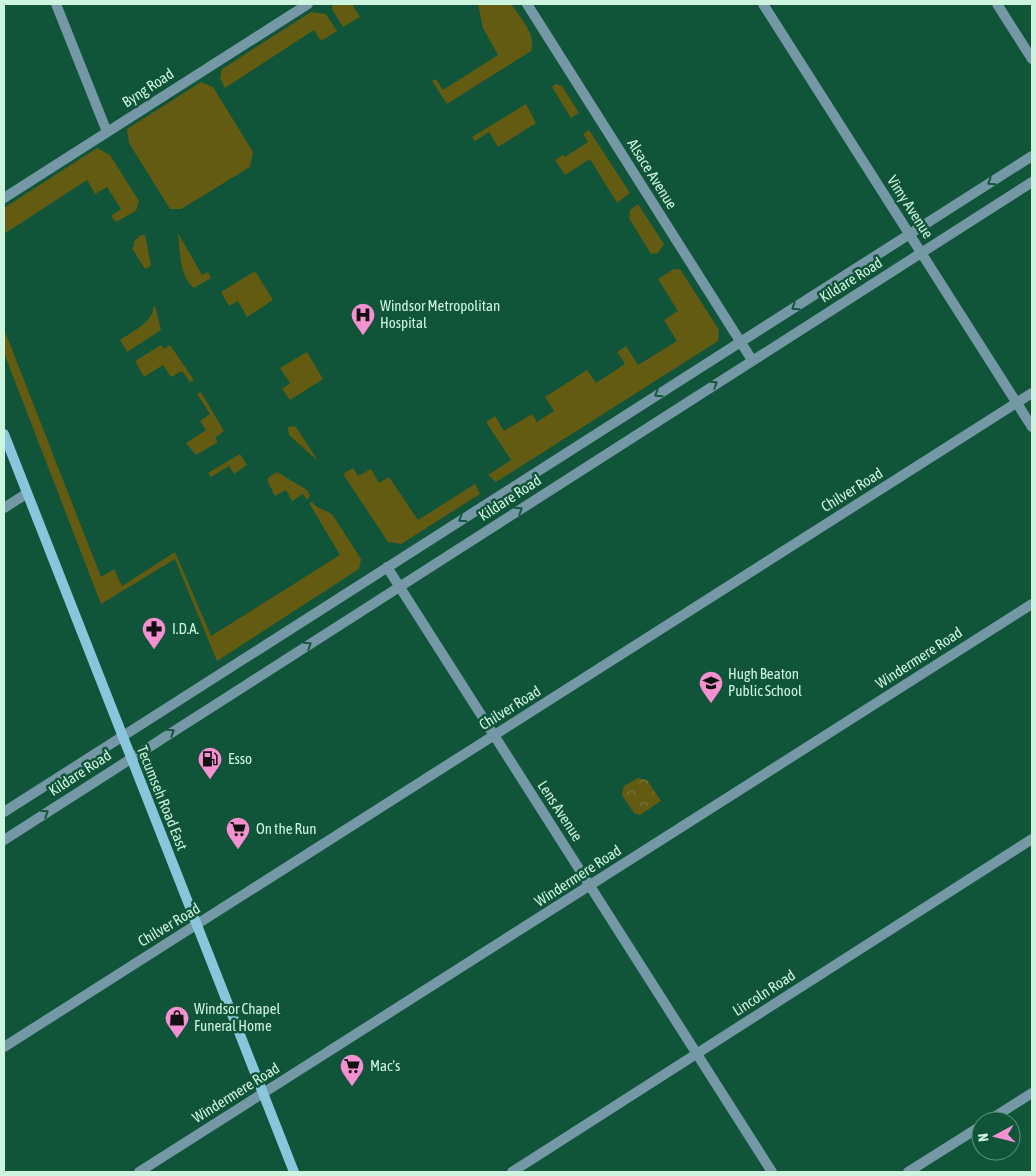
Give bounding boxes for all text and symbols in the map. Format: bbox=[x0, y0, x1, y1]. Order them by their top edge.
street label: Byng Road bbox=[119, 65, 177, 110]
street label: Alsace Avenue bbox=[624, 136, 681, 212]
street label: Vimy Avenue bbox=[884, 172, 937, 241]
one-way arrow bbox=[988, 175, 997, 185]
street label: Kildare Road bbox=[816, 254, 885, 306]
place label: Windsor Metropolitan Hospital bbox=[380, 297, 500, 331]
one-way arrow bbox=[791, 300, 800, 310]
hospital icon: Windsor Metropolitan Hospital bbox=[350, 302, 376, 336]
one-way arrow bbox=[709, 381, 718, 391]
one-way arrow bbox=[655, 388, 664, 397]
street label: Chilver Road bbox=[818, 464, 886, 515]
street label: Kildare Road bbox=[475, 471, 544, 524]
one-way arrow bbox=[513, 507, 522, 516]
one-way arrow bbox=[459, 513, 468, 523]
pharmacy icon: I.D.A. bbox=[141, 616, 167, 650]
place label: I.D.A. bbox=[172, 620, 200, 637]
street label: Windermere Road bbox=[872, 623, 965, 692]
one-way arrow bbox=[303, 641, 312, 651]
place label: Hugh Beaton Public School bbox=[728, 665, 802, 699]
school or university icon: Hugh Beaton Public School bbox=[698, 670, 724, 704]
street label: Chilver Road bbox=[476, 682, 544, 733]
one-way arrow bbox=[166, 729, 175, 738]
street label: Tecumseh Road East bbox=[134, 743, 191, 853]
street label: Kildare Road bbox=[45, 746, 114, 799]
fuel station icon: Esso bbox=[197, 746, 223, 780]
place label: Esso bbox=[228, 750, 252, 767]
street label: Lens Avenue bbox=[535, 777, 586, 844]
one-way arrow bbox=[39, 810, 48, 819]
supermarket icon: On the Run bbox=[225, 816, 251, 850]
place label: On the Run bbox=[256, 820, 317, 837]
street label: Windermere Road bbox=[531, 841, 624, 910]
street label: Chilver Road bbox=[135, 899, 203, 950]
street label: Lincoln Road bbox=[729, 966, 798, 1019]
place label: Windsor Chapel Funeral Home bbox=[194, 1000, 280, 1034]
shop icon: Windsor Chapel Funeral Home bbox=[164, 1005, 190, 1039]
supermarket icon: Mac's bbox=[339, 1053, 365, 1087]
place label: Mac's bbox=[370, 1057, 400, 1074]
street label: Windermere Road bbox=[189, 1059, 282, 1126]
north arrow bbox=[971, 1111, 1021, 1161]
text: N bbox=[975, 1133, 992, 1143]

